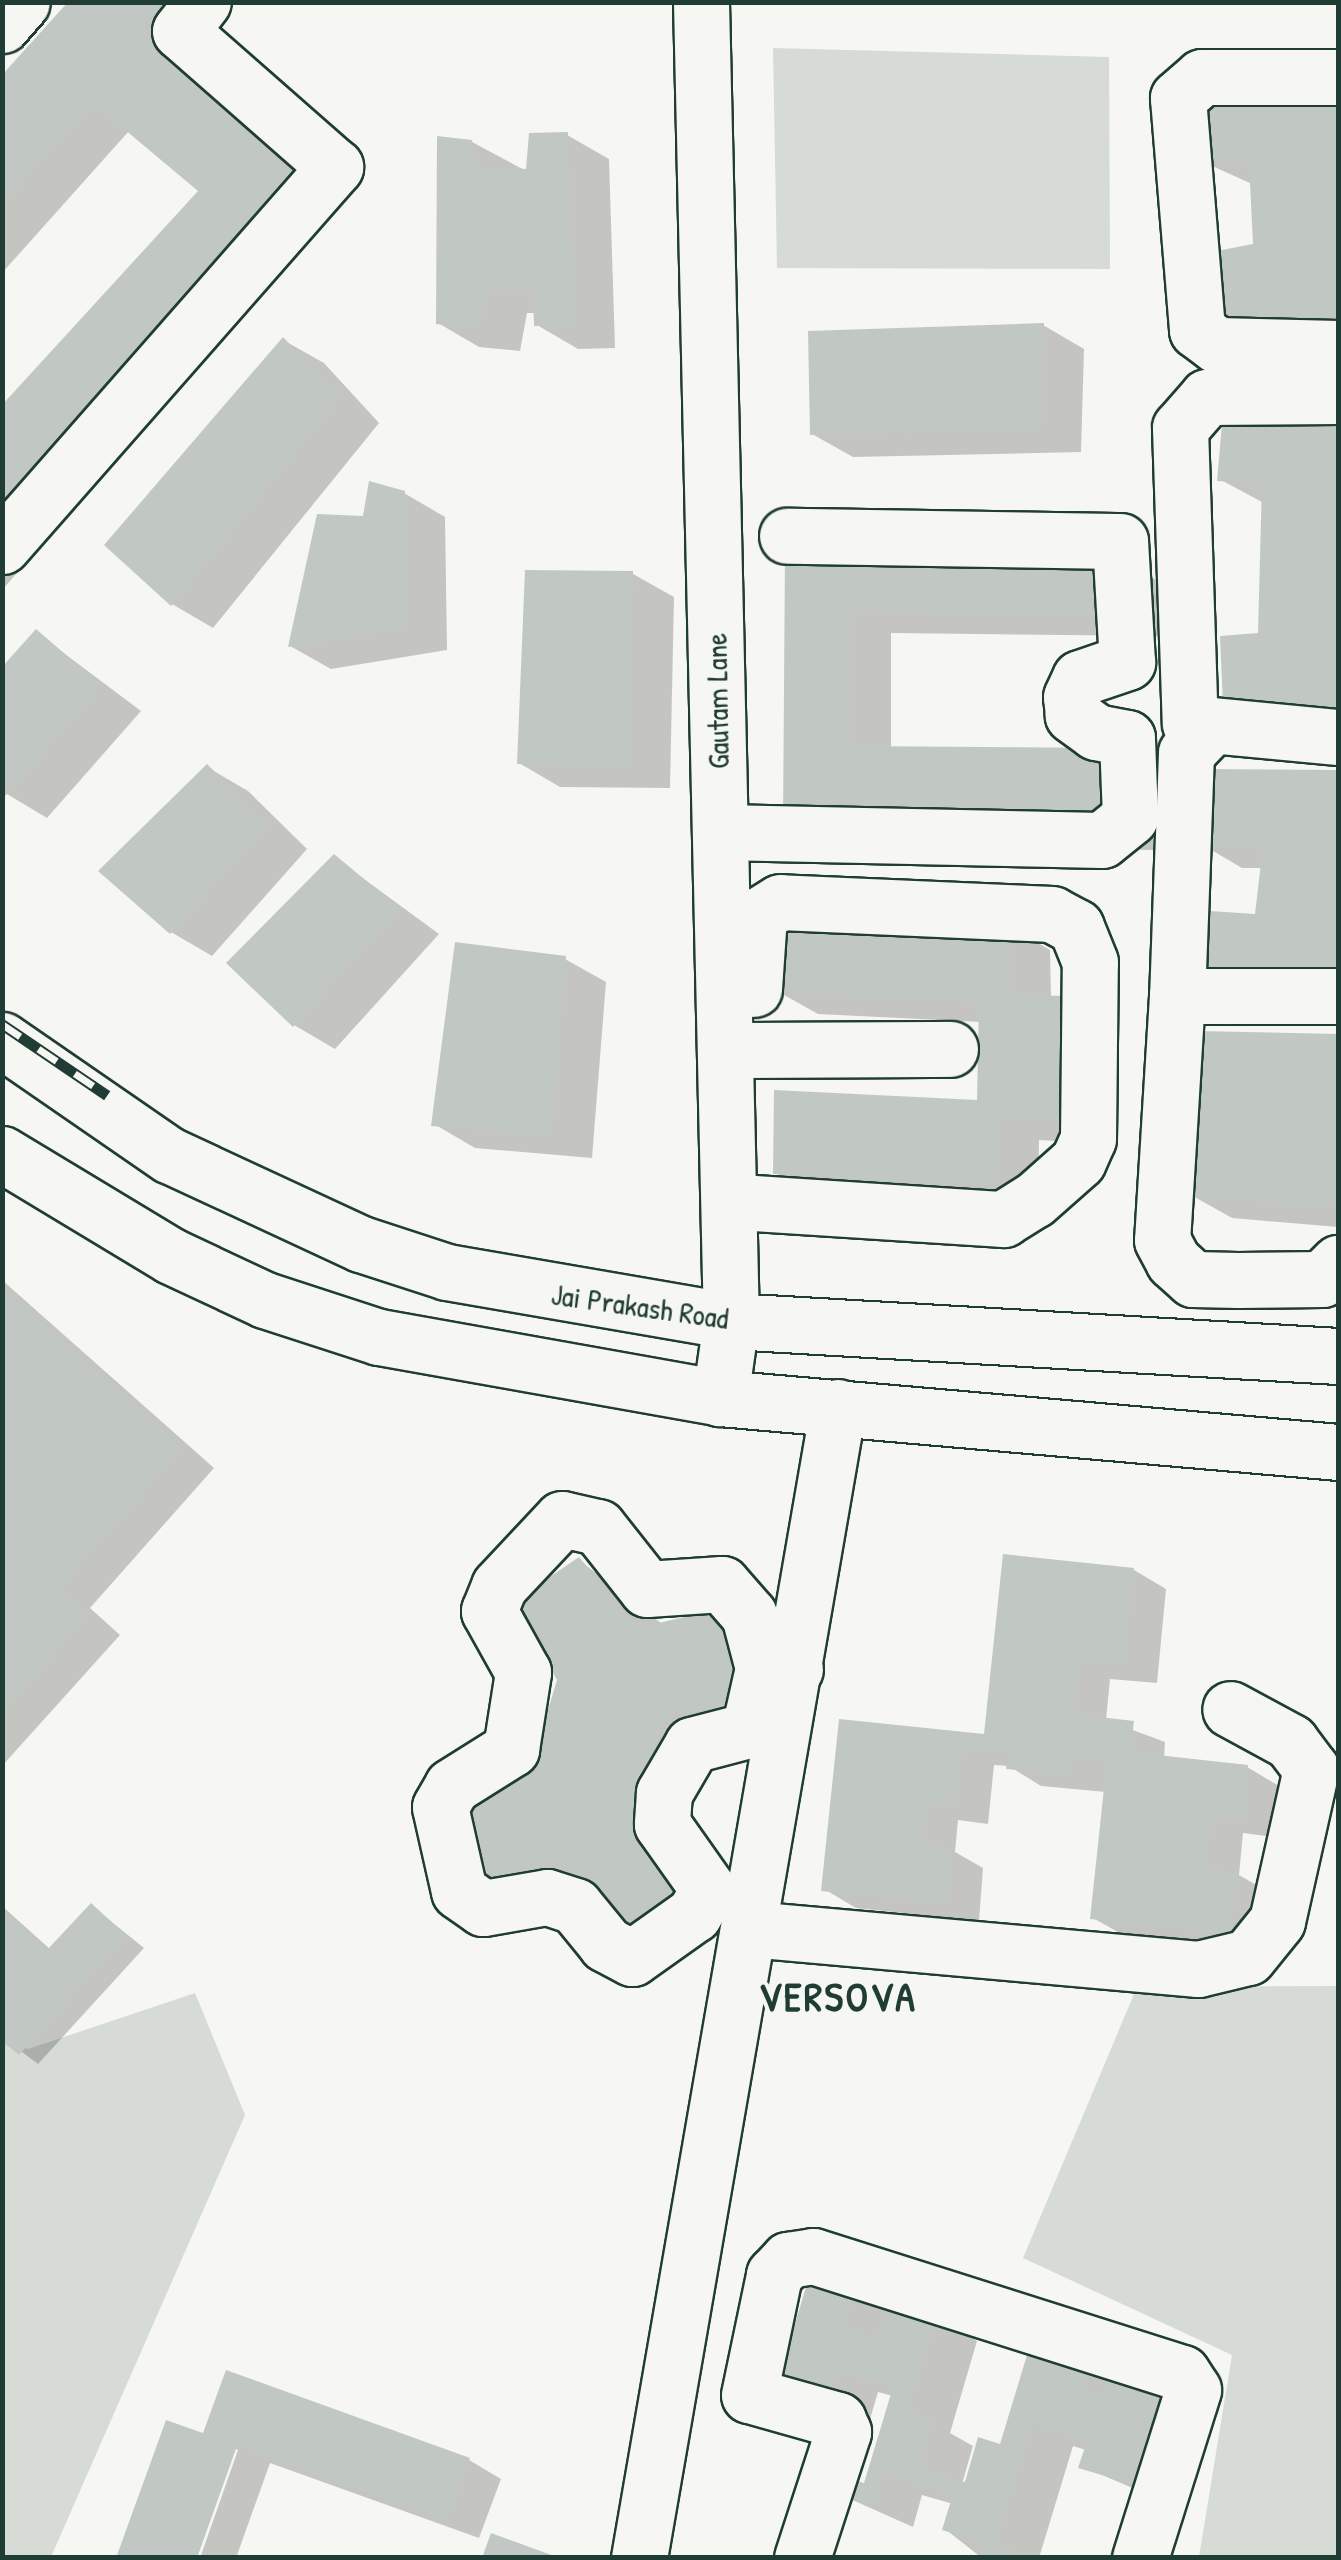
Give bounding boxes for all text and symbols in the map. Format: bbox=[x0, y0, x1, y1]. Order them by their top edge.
street label: Gautam Lane bbox=[698, 633, 736, 769]
street label: Jai Prakash Road bbox=[549, 1276, 731, 1336]
district label: VERSOVA bbox=[759, 1972, 917, 2020]

